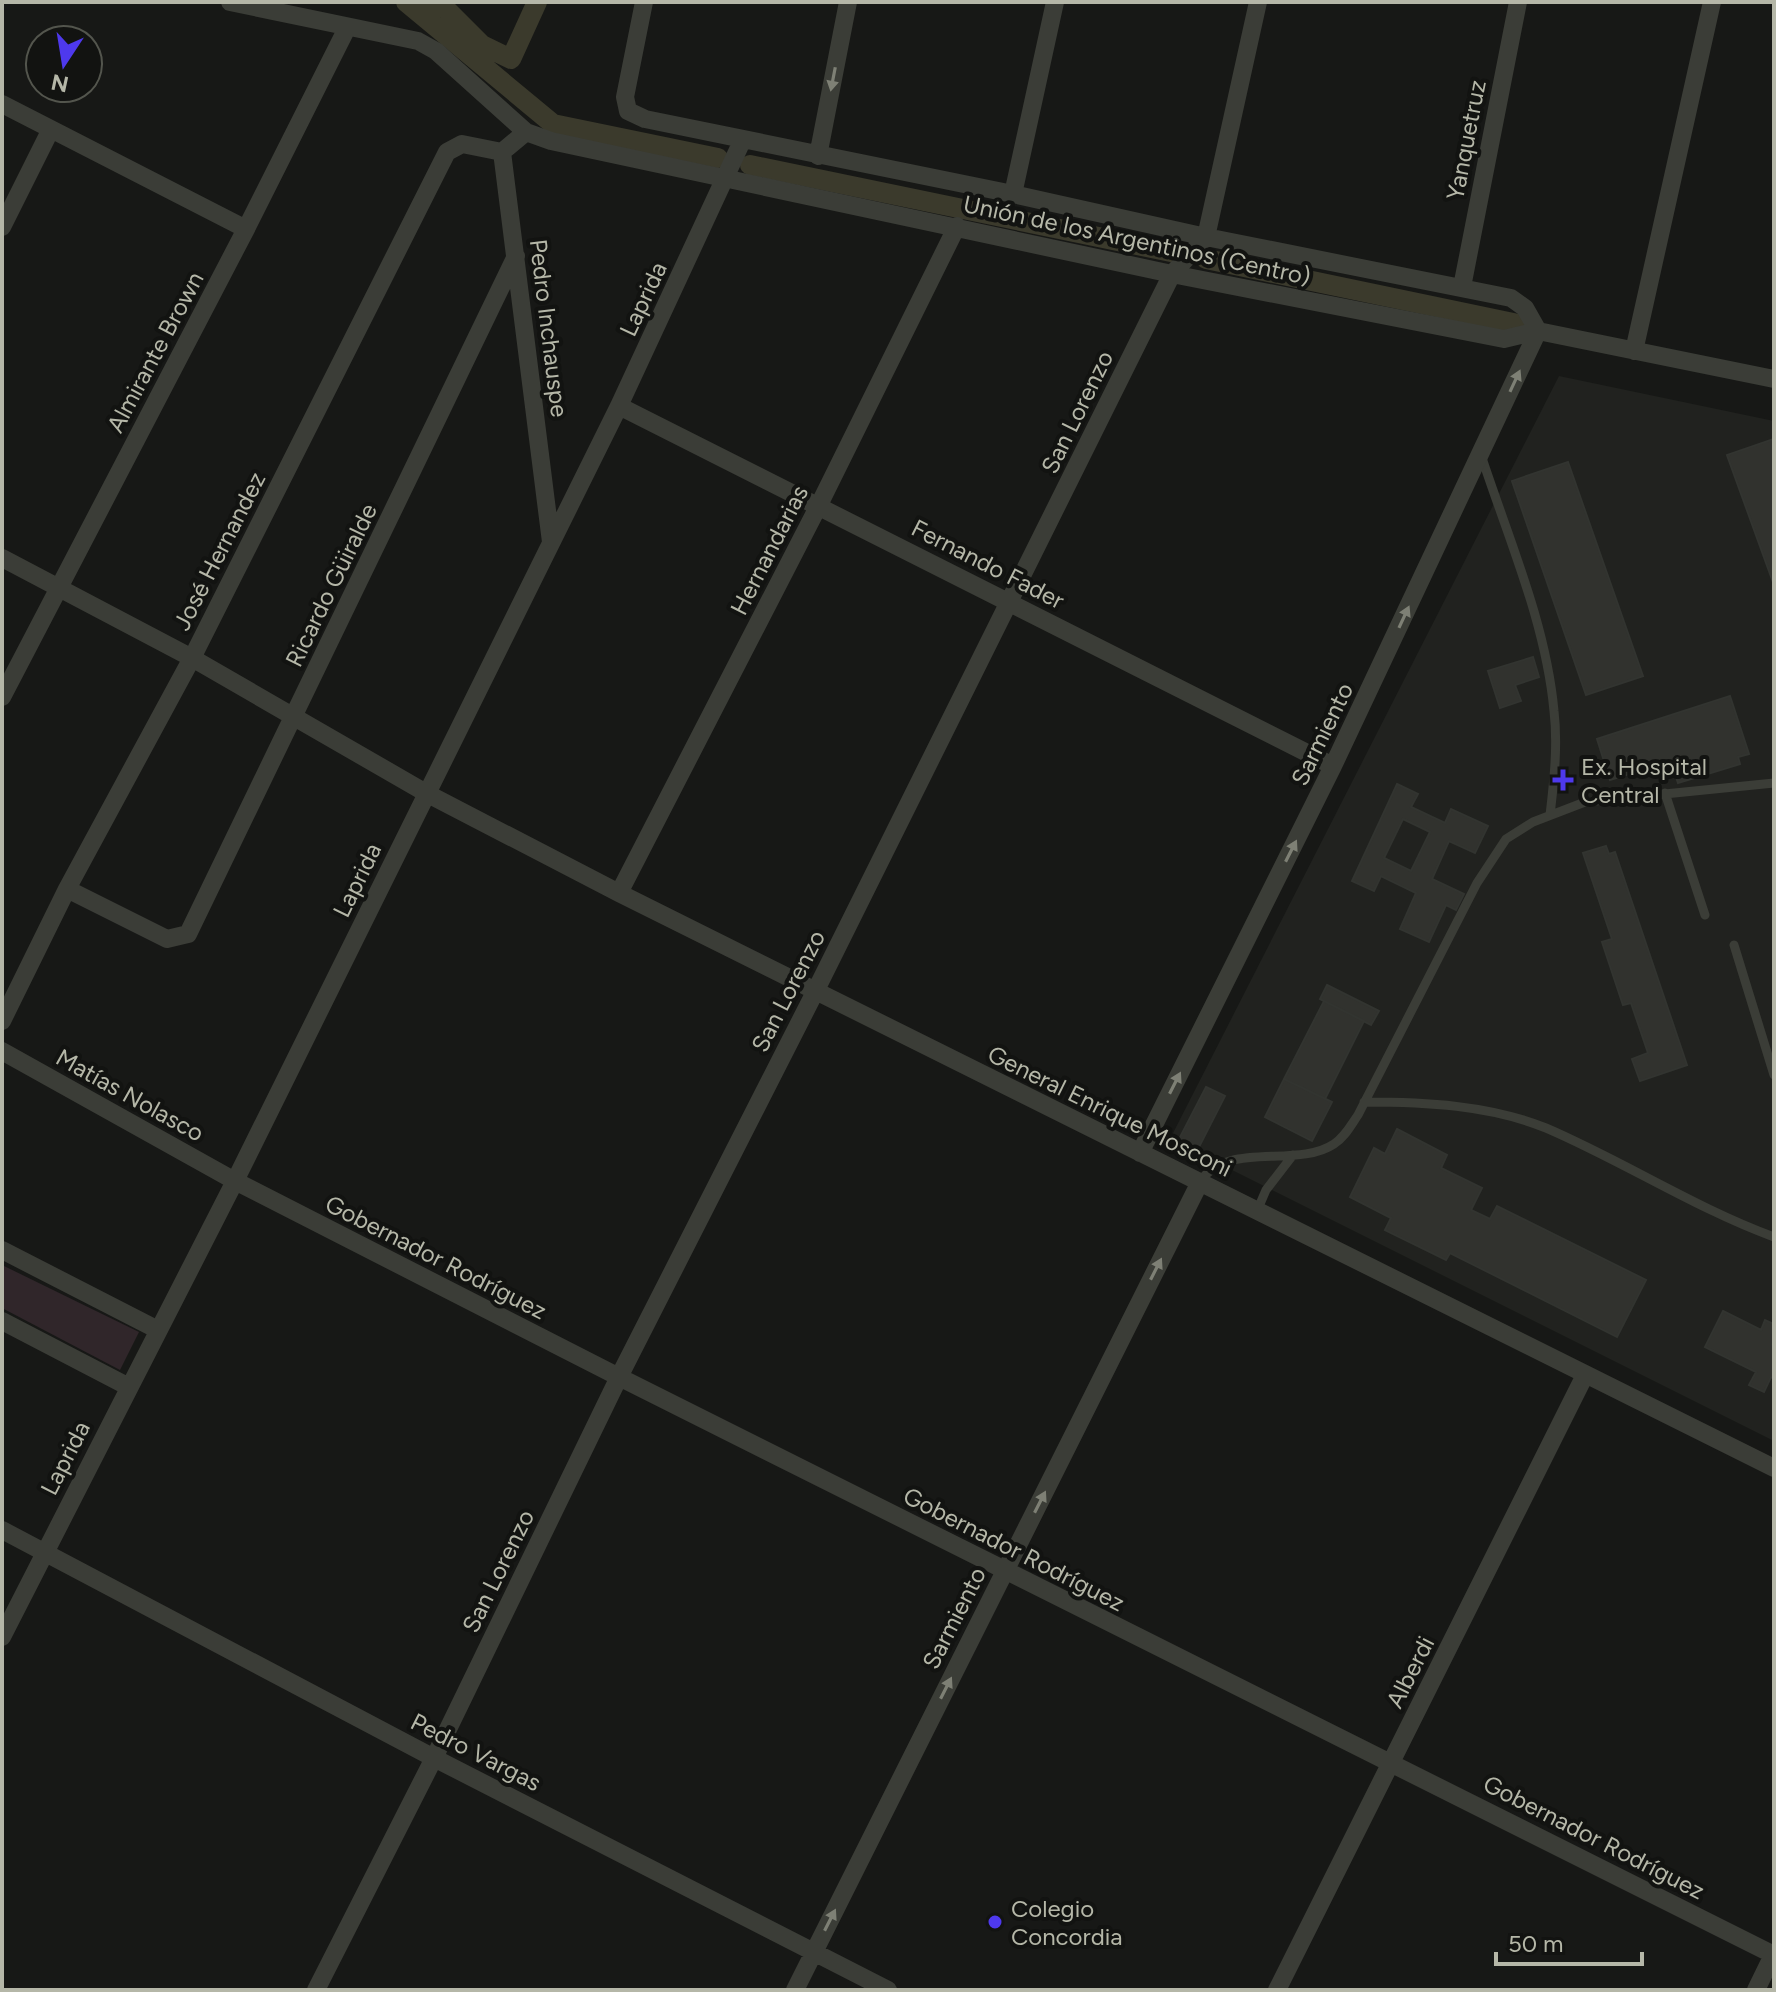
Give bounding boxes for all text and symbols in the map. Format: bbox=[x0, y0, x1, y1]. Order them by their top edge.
north arrow bbox=[24, 24, 104, 104]
one-way arrow bbox=[826, 66, 839, 91]
text: N bbox=[49, 68, 71, 98]
street label: Yanquetruz bbox=[1440, 78, 1492, 202]
street label: Unión de los Argentinos (Centro) bbox=[961, 189, 1313, 291]
street label: Pedro Inchauspe bbox=[524, 237, 574, 419]
street label: Laprida bbox=[613, 257, 673, 341]
street label: Almirante Brown bbox=[100, 267, 210, 437]
street label: San Lorenzo bbox=[1035, 346, 1119, 478]
one-way arrow bbox=[1508, 370, 1522, 393]
street label: José Hernandez bbox=[167, 467, 271, 635]
street label: Hernandarias bbox=[724, 480, 814, 620]
street label: Ricardo Güiralde bbox=[279, 499, 383, 671]
street label: Fernando Fader bbox=[907, 513, 1069, 615]
one-way arrow bbox=[1397, 605, 1411, 628]
street label: Sarmiento bbox=[1285, 678, 1359, 790]
place label: Ex. Hospital Central bbox=[1581, 752, 1707, 809]
marker: Ex. Hospital Central bbox=[1552, 769, 1574, 791]
street label: Laprida bbox=[327, 838, 387, 922]
one-way arrow bbox=[1284, 839, 1298, 862]
street label: San Lorenzo bbox=[745, 925, 831, 1057]
street label: General Enrique Mosconi bbox=[983, 1039, 1237, 1183]
street label: Matías Nolasco bbox=[51, 1042, 209, 1148]
one-way arrow bbox=[1168, 1072, 1181, 1095]
street label: Gobernador Rodríguez bbox=[321, 1189, 551, 1325]
one-way arrow bbox=[1150, 1258, 1163, 1281]
street label: Laprida bbox=[34, 1416, 96, 1500]
street label: Gobernador Rodríguez bbox=[899, 1481, 1129, 1617]
one-way arrow bbox=[1033, 1490, 1046, 1513]
street label: San Lorenzo bbox=[456, 1505, 540, 1637]
street label: Sarmiento bbox=[916, 1562, 992, 1674]
street label: Alberdi bbox=[1380, 1631, 1440, 1713]
one-way arrow bbox=[940, 1676, 953, 1699]
street label: Pedro Vargas bbox=[406, 1707, 546, 1797]
street label: Gobernador Rodríguez bbox=[1479, 1769, 1709, 1905]
place label: Colegio Concordia bbox=[1011, 1894, 1123, 1951]
one-way arrow bbox=[823, 1909, 837, 1932]
marker: Colegio Concordia bbox=[986, 1913, 1004, 1931]
scale bar bbox=[1496, 1916, 1642, 1966]
text: 50 m bbox=[1508, 1929, 1564, 1958]

